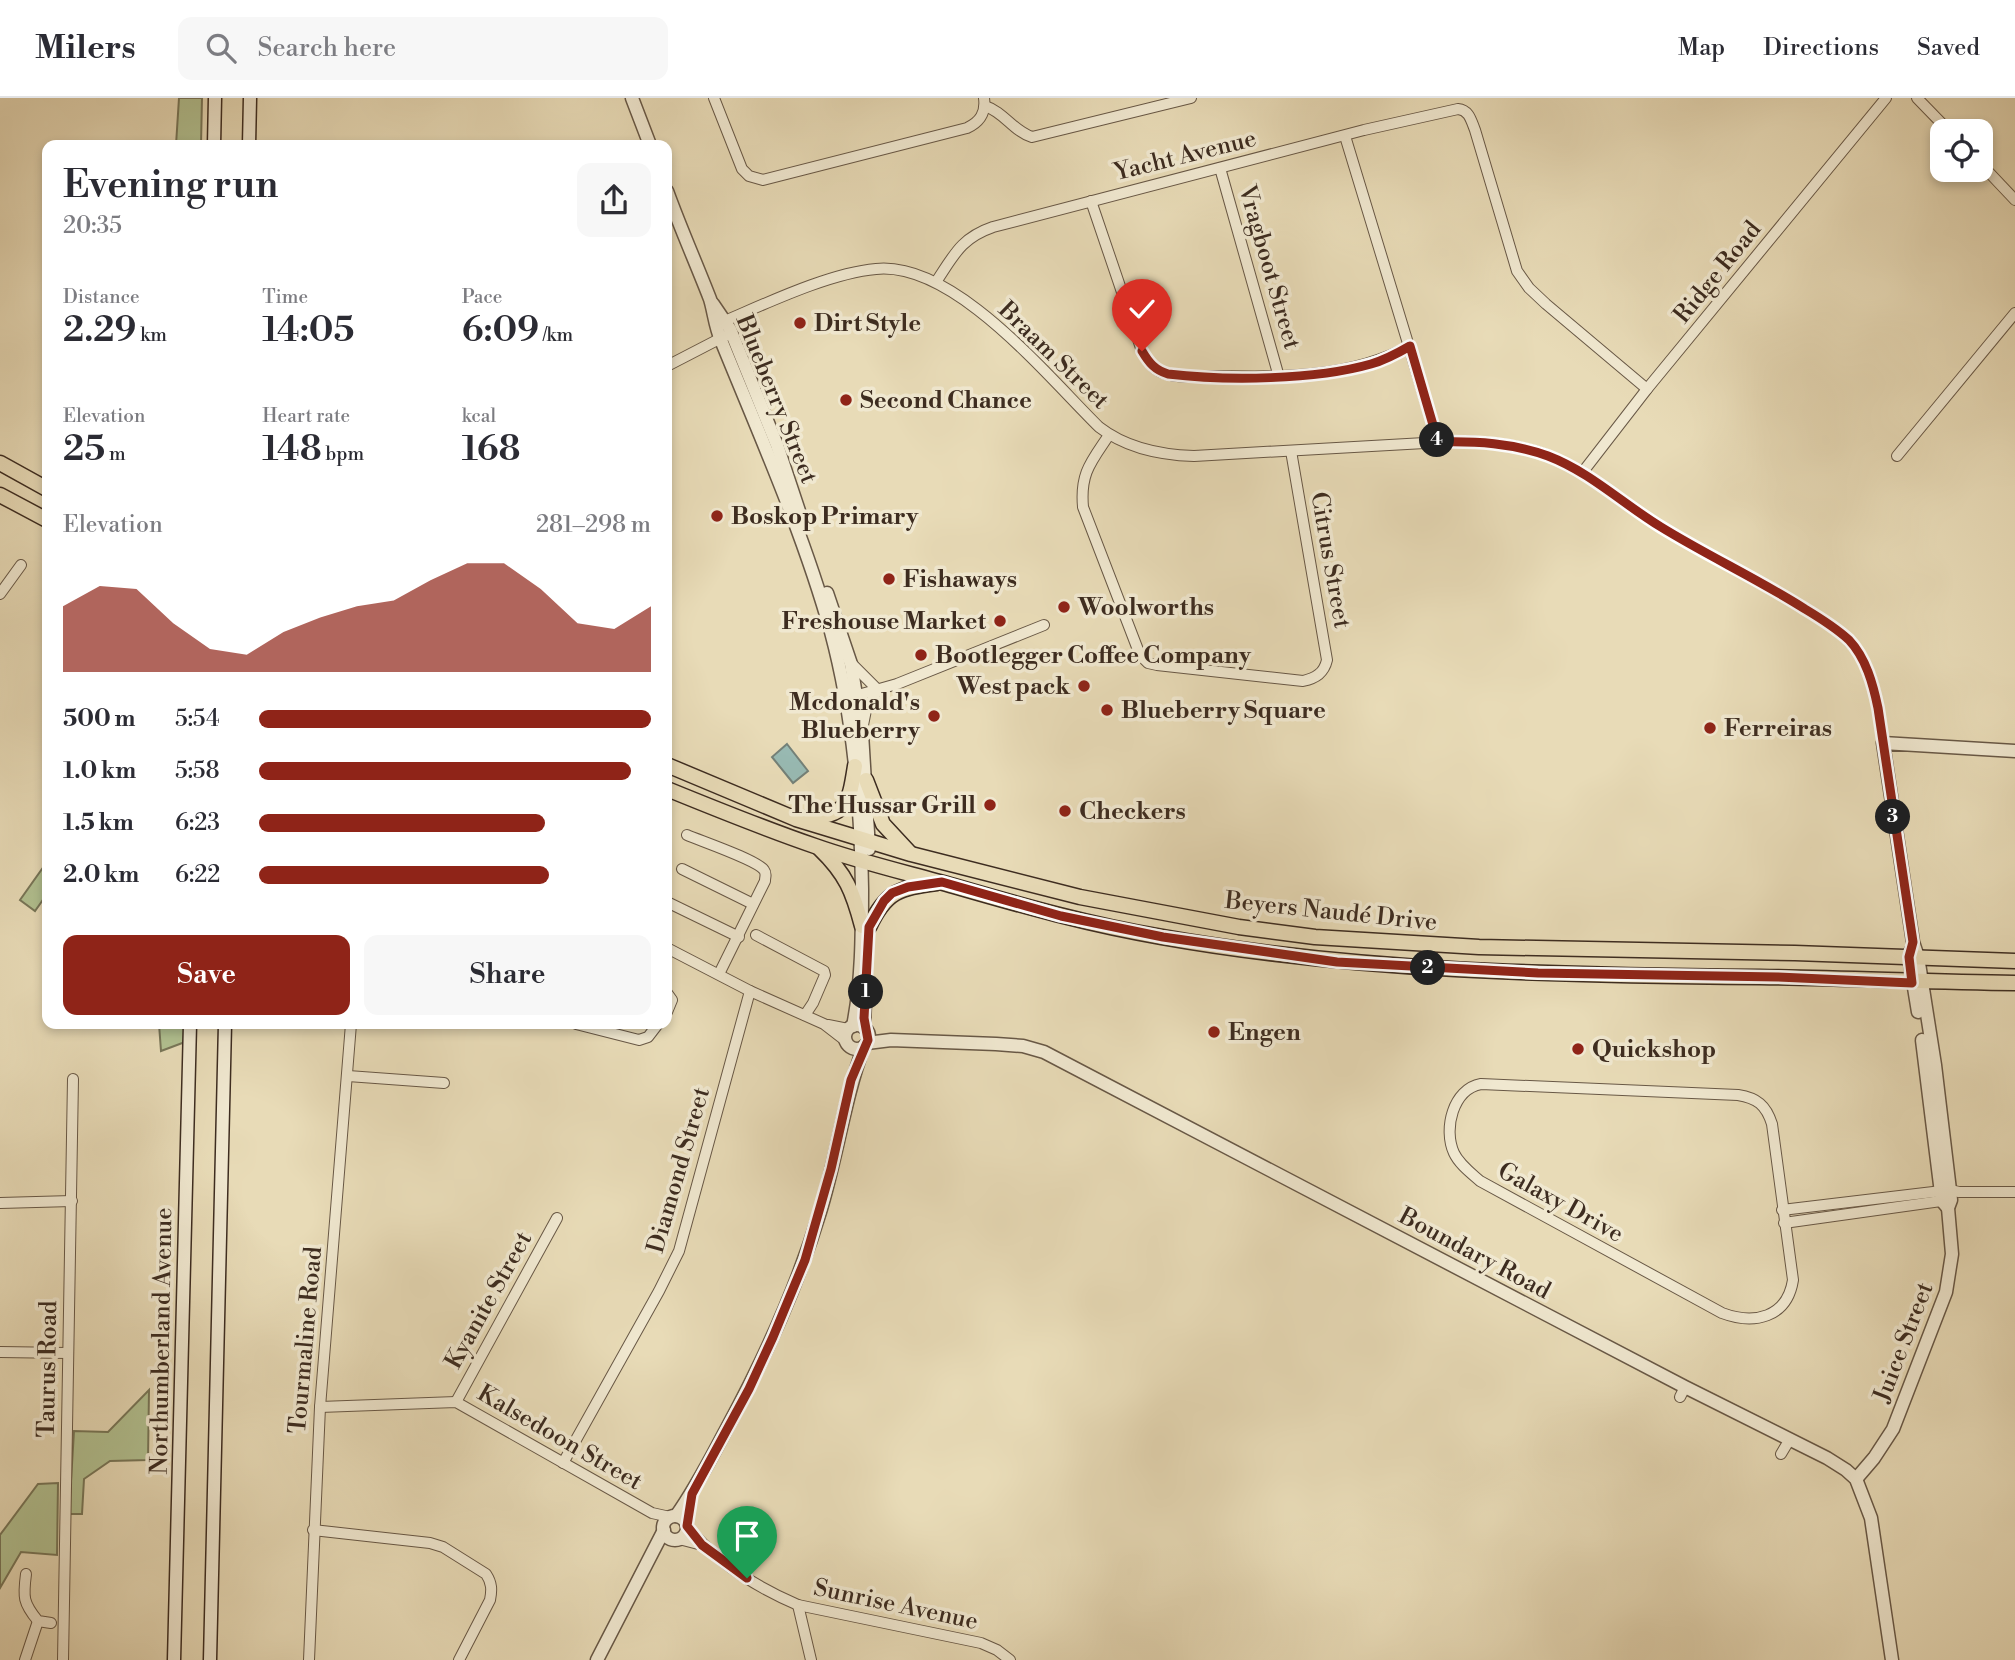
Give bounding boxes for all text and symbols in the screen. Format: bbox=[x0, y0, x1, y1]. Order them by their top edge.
search box bbox=[178, 17, 668, 80]
text: Milers bbox=[35, 28, 136, 69]
icon: search bbox=[202, 29, 240, 67]
text: Search here bbox=[258, 32, 396, 64]
text: Map bbox=[1678, 33, 1725, 63]
text: Directions bbox=[1763, 33, 1879, 63]
text: Saved bbox=[1917, 33, 1980, 63]
map controls bbox=[1930, 119, 1993, 182]
button: locate bbox=[1930, 119, 1993, 182]
street label: Yacht Avenue bbox=[1109, 124, 1259, 189]
text: Evening run bbox=[63, 162, 278, 209]
button: share bbox=[577, 163, 651, 237]
street label: Vragboot Street bbox=[1231, 181, 1307, 353]
text: 20:35 bbox=[63, 212, 122, 240]
street label: Ridge Road bbox=[1667, 215, 1768, 330]
pin bbox=[1112, 279, 1172, 351]
text: Distance bbox=[63, 285, 140, 309]
text: Time bbox=[262, 285, 308, 309]
text: Pace bbox=[462, 285, 502, 309]
icon: check bbox=[1123, 290, 1161, 328]
street label: Braam Street bbox=[991, 295, 1115, 416]
text: 2.29 bbox=[63, 309, 136, 352]
text: 14:05 bbox=[262, 309, 354, 352]
text: 6:09 bbox=[462, 309, 539, 352]
place label: Dirt Style bbox=[814, 309, 921, 339]
street label: Blueberry Street bbox=[728, 310, 824, 489]
marker: Dirt Style bbox=[792, 315, 808, 331]
text: km bbox=[136, 323, 167, 347]
text: /km bbox=[539, 323, 573, 347]
place label: Second Chance bbox=[860, 386, 1032, 416]
marker: Second Chance bbox=[838, 392, 854, 408]
text: Elevation bbox=[63, 404, 145, 428]
text: Heart rate bbox=[262, 404, 350, 428]
text: kcal bbox=[462, 404, 496, 428]
pin: 4 bbox=[1420, 422, 1454, 458]
text: 4 bbox=[1430, 427, 1443, 451]
text: 25 bbox=[63, 428, 105, 471]
text: 148 bbox=[262, 428, 322, 471]
text: 168 bbox=[462, 428, 520, 471]
text: m bbox=[105, 442, 126, 466]
text: bpm bbox=[322, 442, 364, 466]
street label: Citrus Street bbox=[1303, 490, 1357, 631]
place label: Boskop Primary bbox=[731, 502, 919, 532]
marker: Boskop Primary bbox=[709, 508, 725, 524]
text: Elevation bbox=[63, 511, 163, 539]
text: 281–298 m bbox=[536, 511, 651, 539]
place label: Fishaways bbox=[903, 565, 1017, 595]
marker: Fishaways bbox=[881, 571, 897, 587]
place label: Woolworths bbox=[1077, 593, 1214, 623]
marker: Woolworths bbox=[1056, 599, 1072, 615]
place label: Freshouse Market bbox=[781, 607, 987, 637]
marker: Freshouse Market bbox=[992, 613, 1008, 629]
place label: Bootlegger Coffee Company bbox=[935, 641, 1252, 671]
marker: Bootlegger Coffee Company bbox=[913, 647, 929, 663]
place label: West pack bbox=[955, 672, 1071, 702]
marker: West pack bbox=[1076, 678, 1092, 694]
place label: Mcdonald's Blueberry bbox=[789, 688, 921, 746]
place label: Blueberry Square bbox=[1121, 696, 1326, 726]
marker: Blueberry Square bbox=[1099, 702, 1115, 718]
text: 500 m bbox=[63, 705, 135, 733]
text: 5:54 bbox=[175, 705, 220, 733]
marker: Mcdonald's Blueberry bbox=[926, 708, 942, 724]
place label: Ferreiras bbox=[1724, 714, 1832, 744]
marker: Ferreiras bbox=[1702, 720, 1718, 736]
text: 1.0 km bbox=[63, 757, 136, 785]
text: 5:58 bbox=[175, 757, 220, 785]
place label: The Hussar Grill bbox=[788, 791, 976, 821]
marker: The Hussar Grill bbox=[982, 797, 998, 813]
place label: Checkers bbox=[1079, 797, 1186, 827]
pin: 3 bbox=[1876, 800, 1910, 834]
marker: Checkers bbox=[1057, 803, 1073, 819]
text: 3 bbox=[1887, 804, 1898, 828]
text: 1.5 km bbox=[63, 809, 134, 837]
text: 6:23 bbox=[175, 809, 220, 837]
text: 2.0 km bbox=[63, 861, 139, 889]
text: 6:22 bbox=[175, 861, 220, 889]
street label: Beyers Naudé Drive bbox=[1222, 886, 1438, 938]
button: Save bbox=[63, 935, 350, 1015]
button: Share bbox=[364, 935, 651, 1015]
pin: 2 bbox=[1410, 950, 1446, 986]
text: 2 bbox=[1422, 955, 1433, 979]
pin: 1 bbox=[848, 974, 884, 1010]
text: 1 bbox=[861, 979, 870, 1003]
place label: Engen bbox=[1228, 1018, 1301, 1048]
marker: Engen bbox=[1206, 1024, 1222, 1040]
place label: Quickshop bbox=[1592, 1035, 1716, 1065]
marker: Quickshop bbox=[1570, 1041, 1586, 1057]
street label: Diamond Street bbox=[641, 1083, 717, 1257]
street label: Galaxy Drive bbox=[1492, 1156, 1629, 1250]
street label: Boundary Road bbox=[1393, 1201, 1556, 1307]
street label: Northumberland Avenue bbox=[145, 1207, 179, 1475]
street label: Kyanite Street bbox=[439, 1226, 539, 1375]
street label: Tourmaline Road bbox=[283, 1245, 329, 1435]
street label: Juice Street bbox=[1867, 1278, 1941, 1408]
street label: Taurus Road bbox=[32, 1300, 64, 1438]
street label: Kalsedoon Street bbox=[472, 1379, 648, 1497]
pin bbox=[717, 1506, 777, 1578]
icon: arrive bbox=[728, 1517, 766, 1555]
street label: Sunrise Avenue bbox=[811, 1573, 981, 1637]

